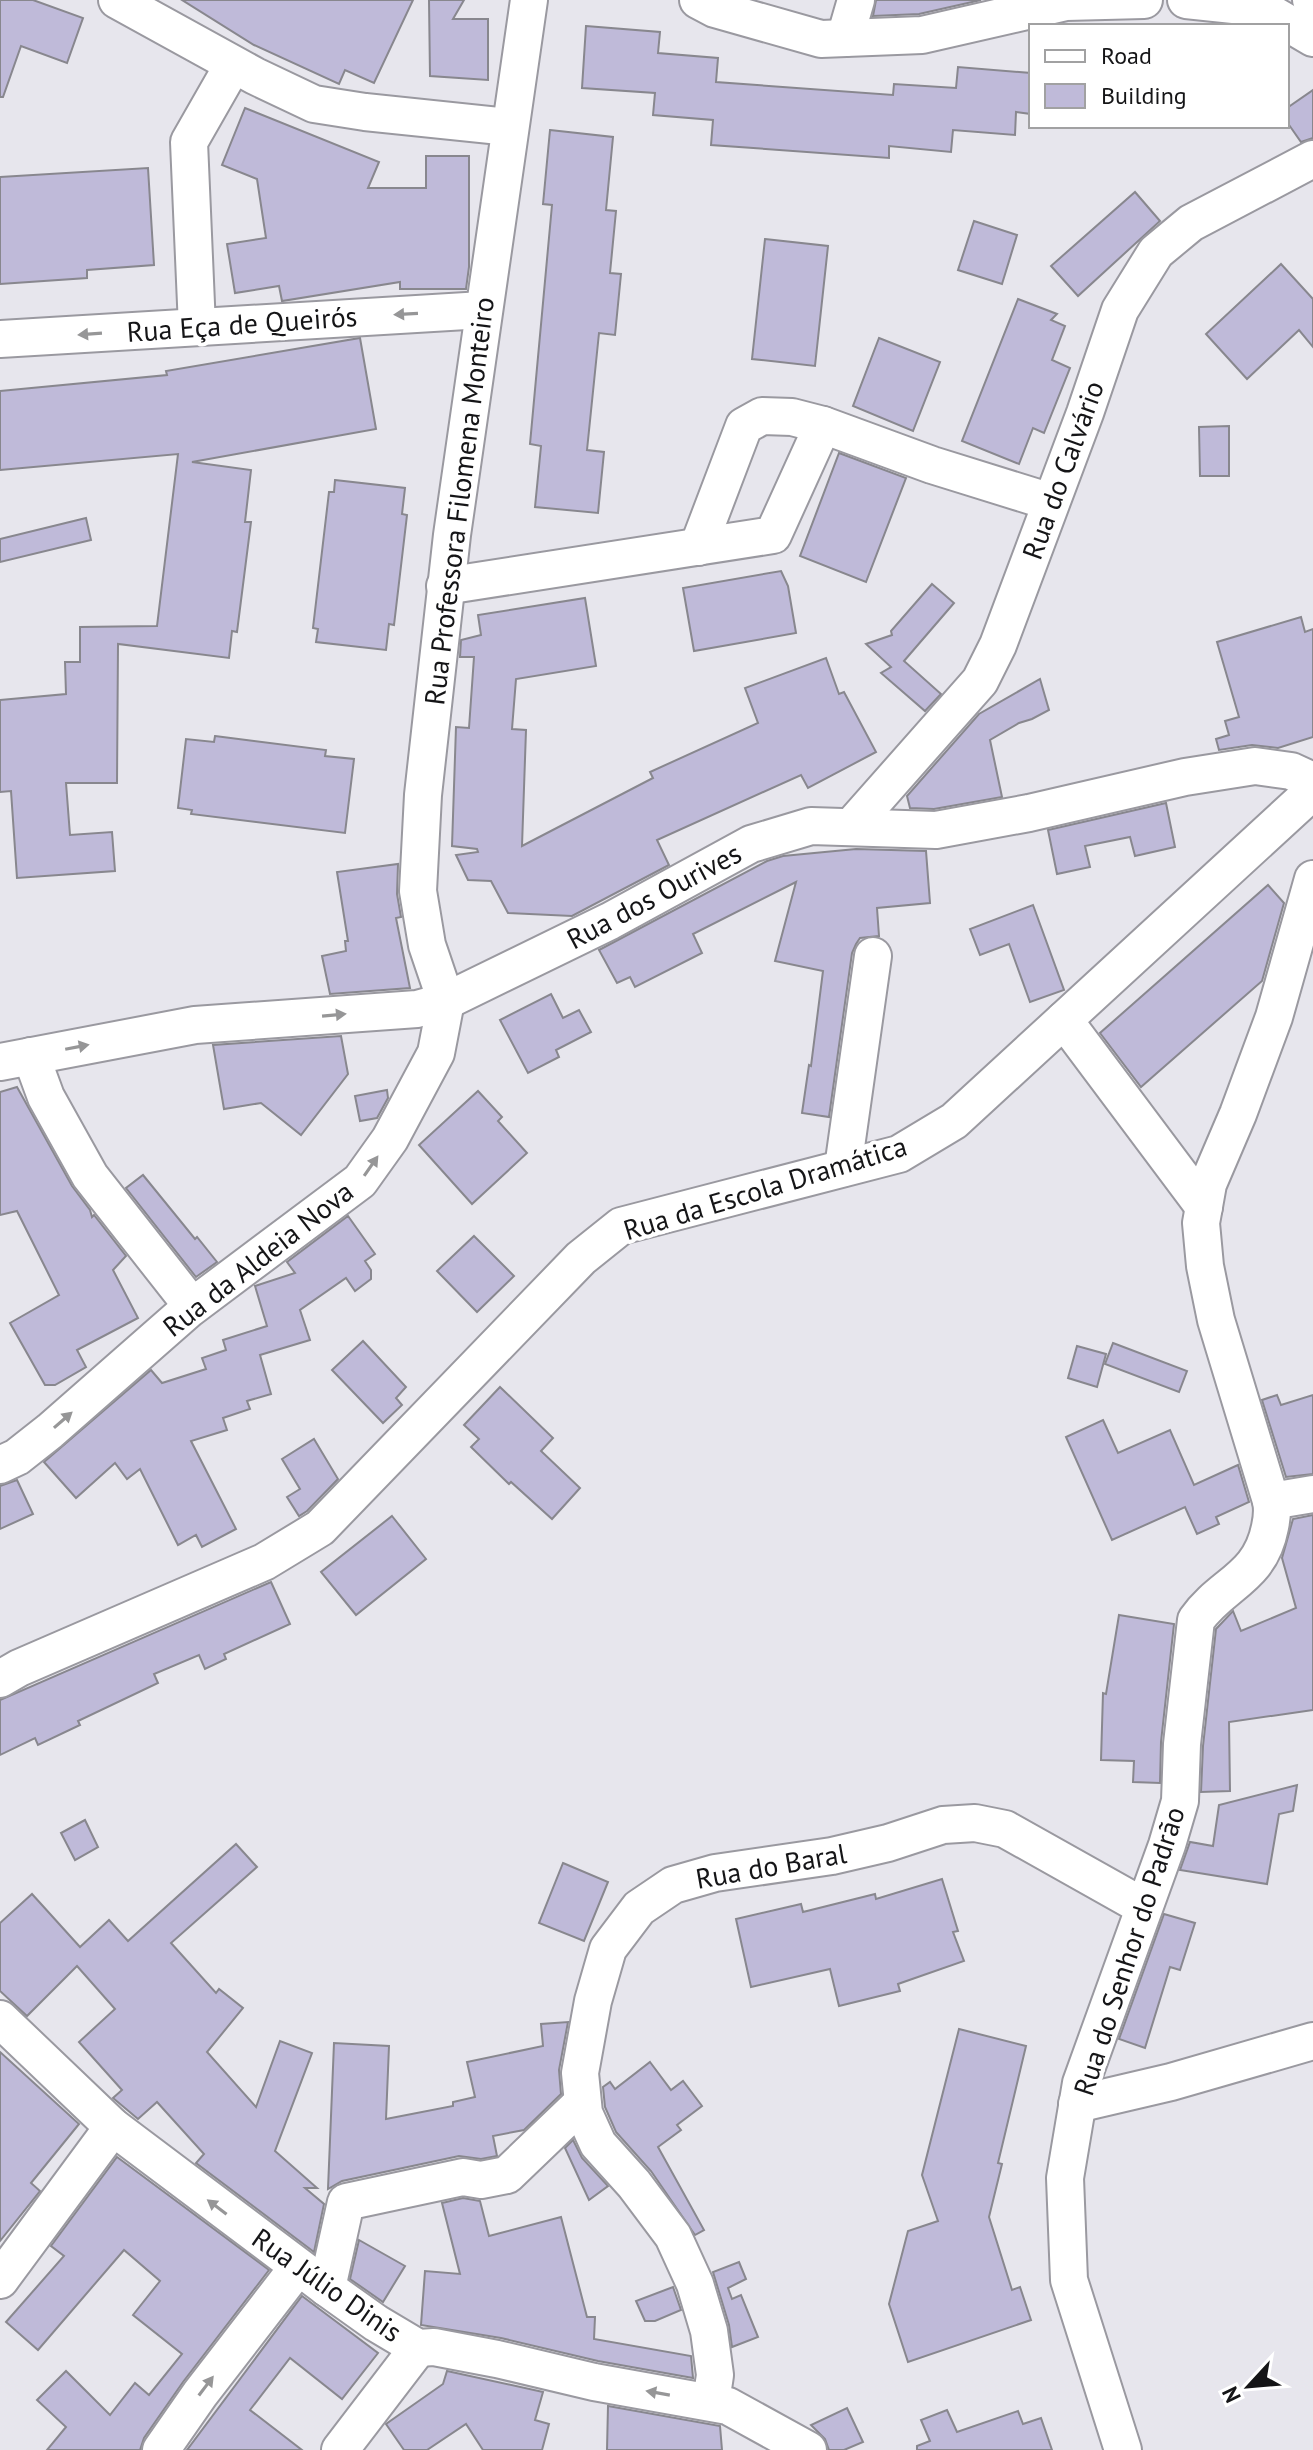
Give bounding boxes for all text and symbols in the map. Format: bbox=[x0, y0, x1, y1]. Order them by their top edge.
legend bbox=[1029, 24, 1289, 128]
text: Road bbox=[1101, 40, 1152, 71]
text: Building bbox=[1101, 80, 1187, 111]
street label: Rua Professora Filomena Monteiro bbox=[415, 295, 502, 707]
street label: Rua Eça de Queirós bbox=[126, 297, 358, 350]
one-way arrow bbox=[393, 308, 418, 321]
one-way arrow bbox=[77, 328, 102, 341]
street label: Rua do Calvário bbox=[1013, 375, 1112, 564]
street label: Rua dos Ourives bbox=[560, 834, 748, 957]
one-way arrow bbox=[322, 1008, 347, 1021]
one-way arrow bbox=[64, 1040, 89, 1053]
street label: Rua da Escola Dramática bbox=[619, 1127, 911, 1248]
one-way arrow bbox=[363, 1155, 379, 1177]
street label: Rua da Aldeia Nova bbox=[155, 1173, 360, 1345]
one-way arrow bbox=[53, 1412, 73, 1429]
street label: Rua do Senhor do Padrão bbox=[1064, 1802, 1193, 2100]
street label: Rua do Baral bbox=[693, 1834, 849, 1897]
one-way arrow bbox=[207, 2200, 227, 2216]
street label: Rua Júlio Dinis bbox=[245, 2219, 409, 2350]
north arrow bbox=[1209, 2346, 1289, 2426]
one-way arrow bbox=[198, 2375, 214, 2397]
text: N bbox=[1215, 2382, 1247, 2407]
one-way arrow bbox=[646, 2386, 671, 2399]

